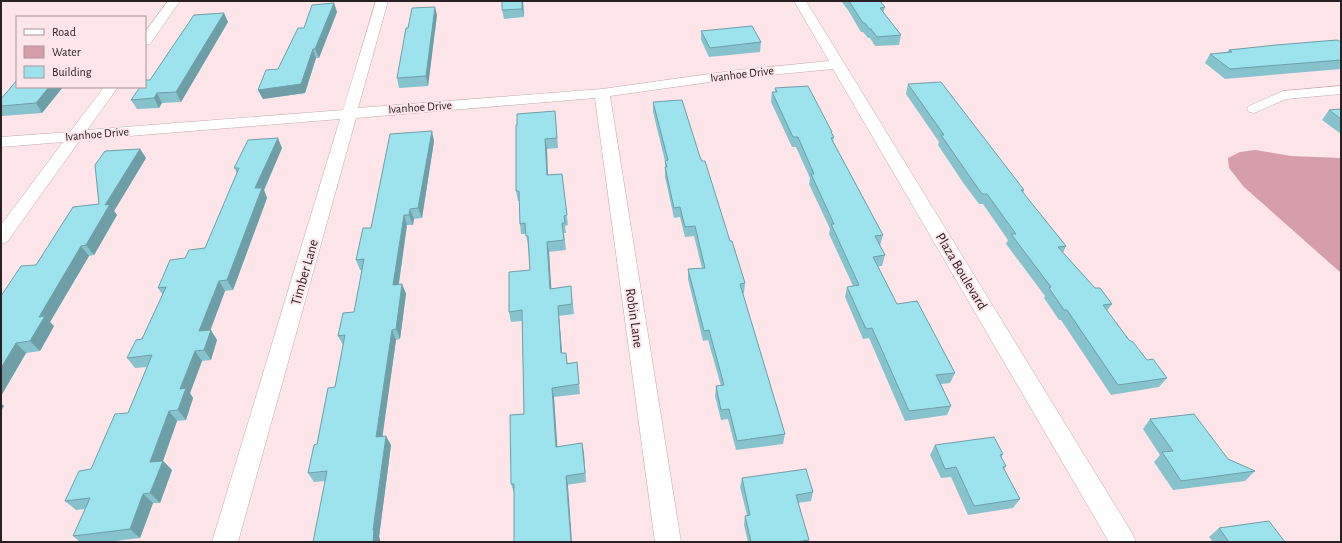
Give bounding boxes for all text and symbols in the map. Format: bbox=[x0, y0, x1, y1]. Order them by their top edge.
legend bbox=[16, 16, 146, 88]
text: Road bbox=[52, 26, 76, 38]
text: Water bbox=[52, 46, 81, 58]
street label: Ivanhoe Drive bbox=[710, 64, 774, 84]
text: Building bbox=[52, 66, 92, 78]
street label: Ivanhoe Drive bbox=[388, 99, 452, 115]
street label: Ivanhoe Drive bbox=[65, 125, 129, 143]
street label: Plaza Boulevard bbox=[933, 231, 990, 312]
street label: Timber Lane bbox=[289, 238, 321, 307]
street label: Robin Lane bbox=[623, 287, 645, 349]

